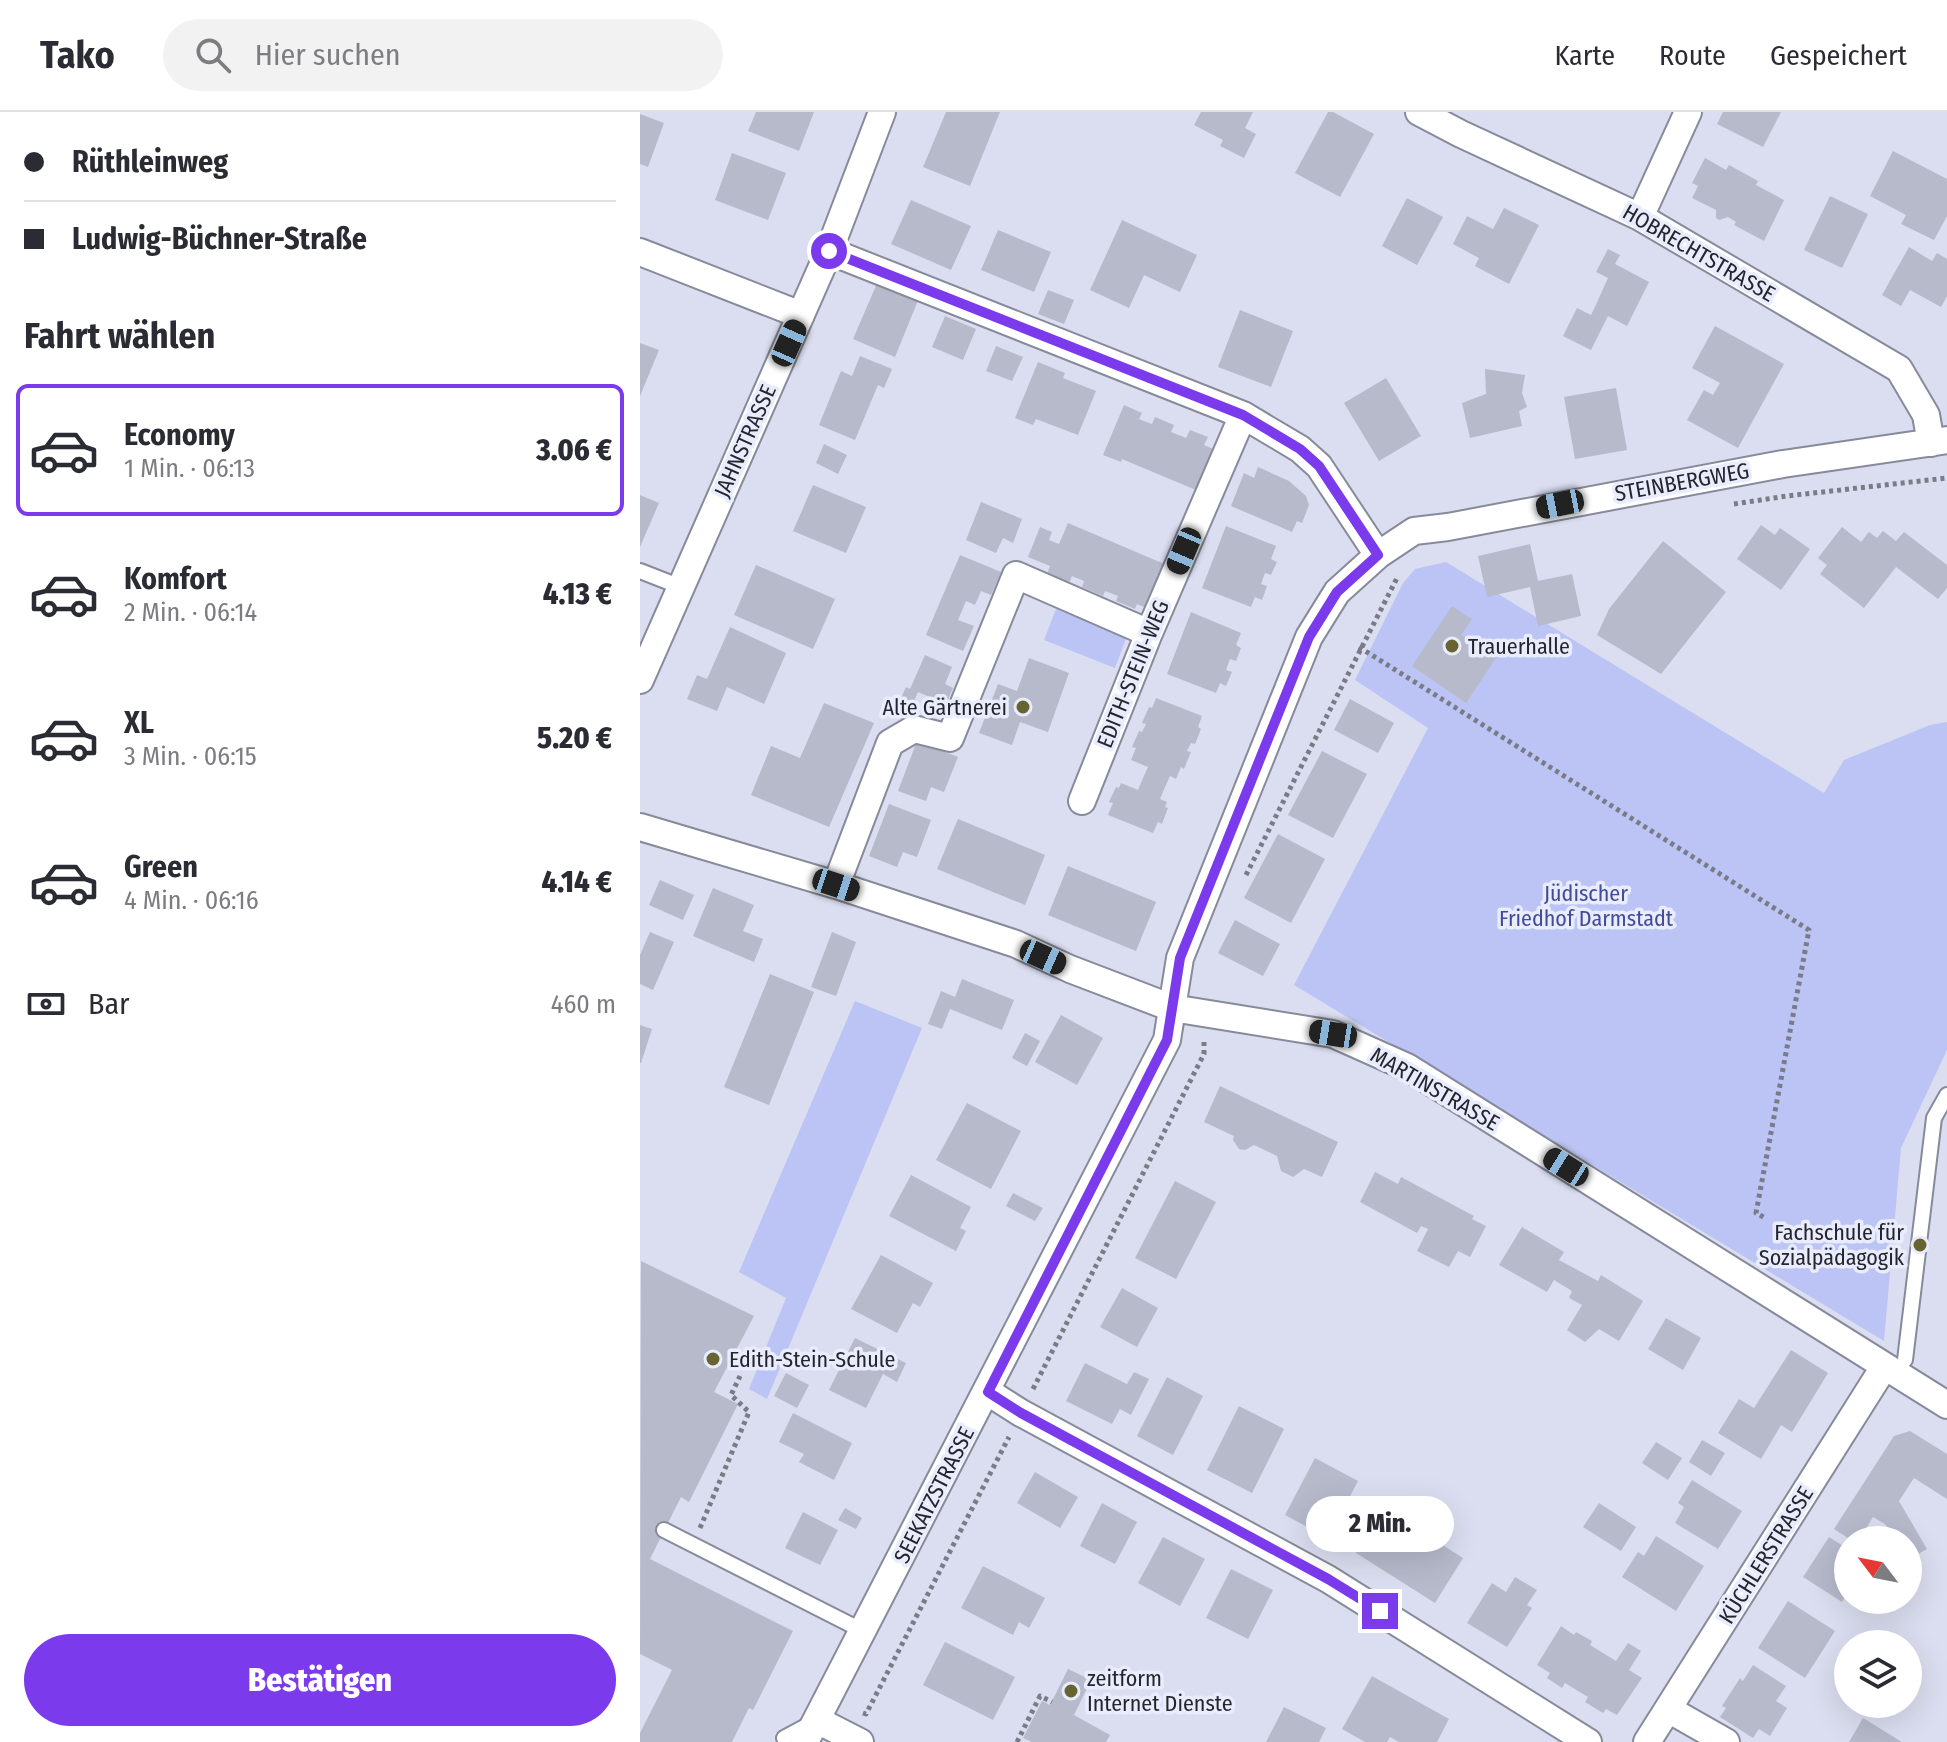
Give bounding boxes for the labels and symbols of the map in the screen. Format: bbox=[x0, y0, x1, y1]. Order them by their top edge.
street label: HOBRECHTSTRASSE bbox=[1618, 198, 1780, 308]
route start bbox=[811, 233, 847, 269]
car bbox=[768, 316, 810, 370]
street label: JAHNSTRASSE bbox=[708, 381, 782, 501]
street label: STEINBERGWEG bbox=[1613, 457, 1751, 507]
car bbox=[1534, 488, 1586, 520]
car bbox=[1164, 524, 1204, 578]
street label: EDITH-STEIN-WEG bbox=[1091, 596, 1175, 752]
place label: Trauerhalle bbox=[1468, 633, 1570, 660]
marker: Trauerhalle bbox=[1443, 637, 1461, 655]
place label: Alte Gärtnerei bbox=[883, 694, 1007, 721]
marker: Alte Gärtnerei bbox=[1014, 698, 1032, 716]
car bbox=[809, 866, 863, 904]
park label: Jüdischer Friedhof Darmstadt bbox=[1499, 880, 1674, 932]
car bbox=[1016, 936, 1070, 978]
car bbox=[1307, 1018, 1359, 1050]
street label: MARTINSTRASSE bbox=[1366, 1041, 1504, 1137]
car bbox=[1539, 1144, 1593, 1190]
place label: Fachschule für Sozialpädagogik bbox=[1759, 1219, 1905, 1271]
marker: Fachschule für Sozialpädagogik bbox=[1911, 1236, 1929, 1254]
place label: Edith-Stein-Schule bbox=[729, 1346, 895, 1373]
marker: Edith-Stein-Schule bbox=[704, 1350, 722, 1368]
street label: SEEKATZSTRASSE bbox=[888, 1422, 980, 1568]
street label: KÜCHLERSTRASSE bbox=[1713, 1481, 1819, 1629]
callout: 2 Min. bbox=[1306, 1495, 1454, 1551]
north arrow bbox=[1834, 1526, 1922, 1614]
route end bbox=[1362, 1593, 1398, 1629]
place label: zeitform Internet Dienste bbox=[1087, 1665, 1233, 1717]
marker: zeitform Internet Dienste bbox=[1062, 1682, 1080, 1700]

